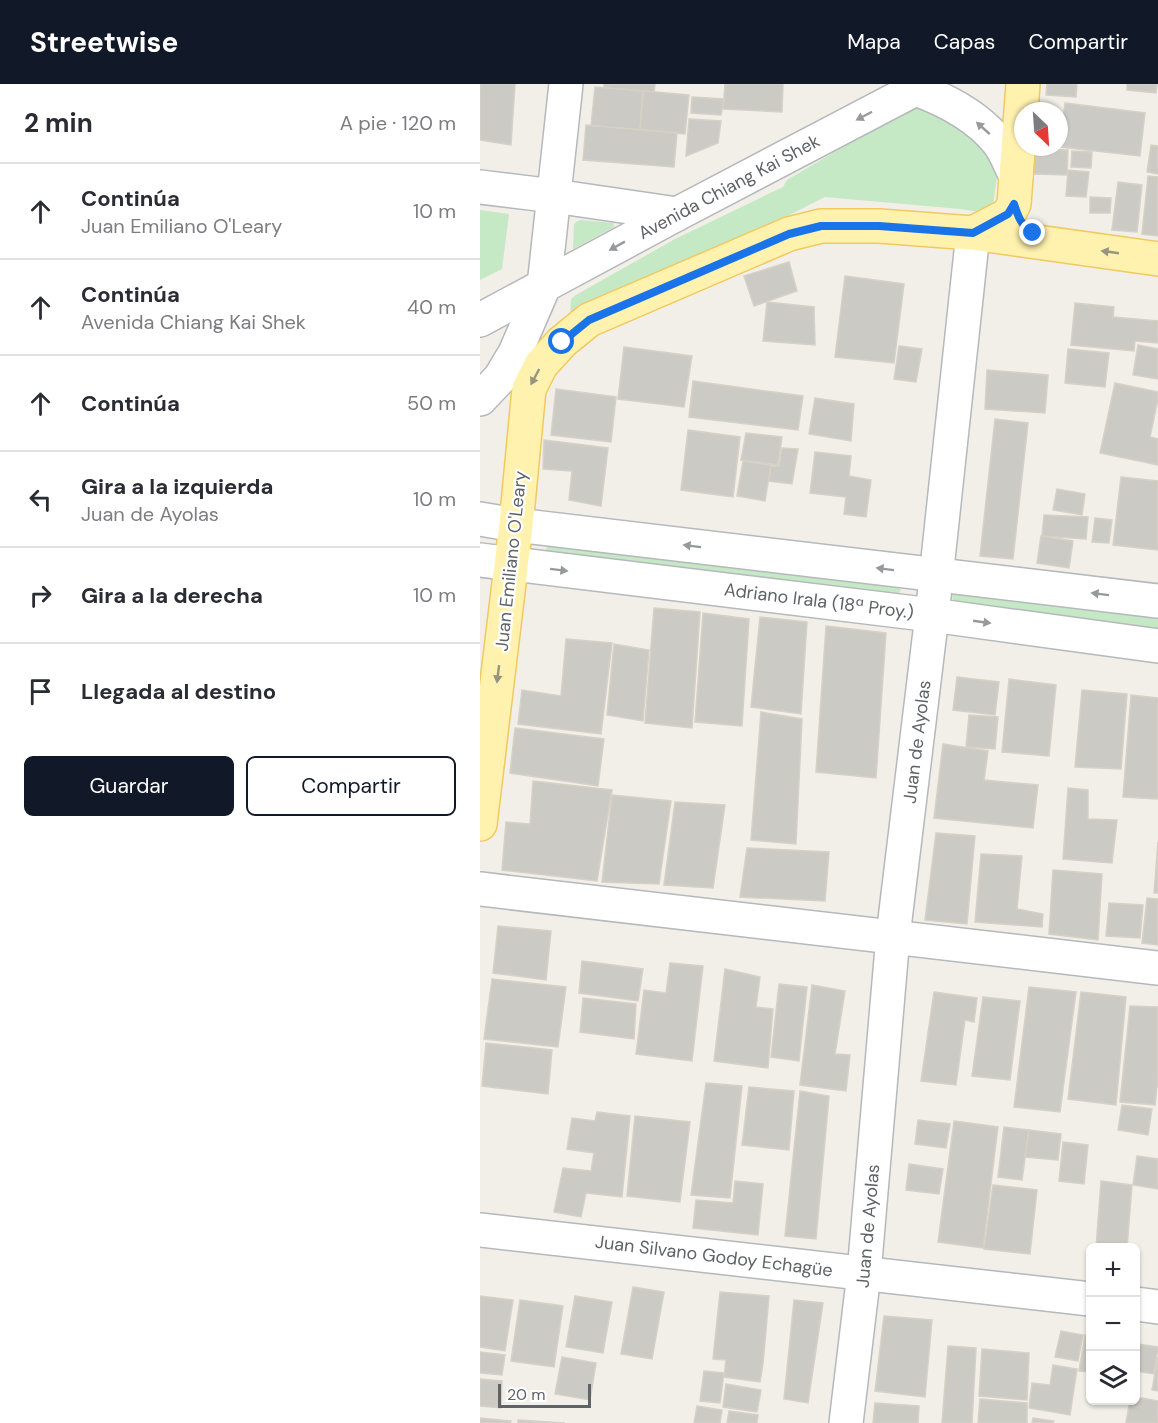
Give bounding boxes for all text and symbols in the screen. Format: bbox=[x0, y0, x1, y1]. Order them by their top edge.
text: Streetwise bbox=[30, 24, 178, 61]
text: Mapa bbox=[847, 28, 901, 56]
text: Capas bbox=[934, 28, 995, 56]
text: Compartir bbox=[1028, 28, 1128, 56]
north arrow bbox=[1014, 102, 1068, 156]
text: 2 min bbox=[24, 106, 93, 140]
text: A pie · 120 m bbox=[340, 110, 456, 136]
one-way arrow bbox=[855, 111, 872, 121]
one-way arrow bbox=[976, 122, 991, 135]
street label: Avenida Chiang Kai Shek bbox=[634, 129, 824, 245]
text: Continúa bbox=[81, 184, 180, 213]
icon: ahead bbox=[24, 195, 57, 228]
text: 10 m bbox=[413, 198, 456, 224]
text: Juan Emiliano O'Leary bbox=[81, 213, 282, 239]
route end bbox=[1019, 219, 1045, 245]
one-way arrow bbox=[608, 241, 625, 251]
one-way arrow bbox=[1101, 248, 1120, 257]
text: Continúa bbox=[81, 280, 180, 309]
icon: ahead bbox=[24, 291, 57, 324]
text: 40 m bbox=[407, 294, 456, 320]
text: Avenida Chiang Kai Shek bbox=[81, 309, 306, 335]
route start bbox=[548, 328, 574, 354]
one-way arrow bbox=[530, 369, 540, 386]
icon: ahead bbox=[24, 387, 57, 420]
text: Continúa bbox=[81, 389, 180, 418]
text: 50 m bbox=[407, 390, 456, 416]
street label: Juan Emiliano O'Leary bbox=[490, 470, 532, 652]
text: Gira a la izquierda bbox=[81, 472, 273, 501]
icon: left bbox=[24, 483, 57, 516]
text: 10 m bbox=[413, 486, 456, 512]
text: Juan de Ayolas bbox=[81, 501, 219, 527]
one-way arrow bbox=[682, 541, 701, 550]
one-way arrow bbox=[876, 564, 895, 573]
one-way arrow bbox=[550, 565, 569, 574]
street label: Adriano Irala (18ª Proy.) bbox=[723, 577, 915, 625]
icon: right bbox=[24, 579, 57, 612]
text: Gira a la derecha bbox=[81, 581, 263, 610]
text: 10 m bbox=[413, 582, 456, 608]
one-way arrow bbox=[1090, 589, 1109, 599]
one-way arrow bbox=[972, 617, 991, 626]
one-way arrow bbox=[493, 665, 503, 684]
icon: arrive bbox=[24, 675, 57, 708]
text: Llegada al destino bbox=[81, 677, 276, 706]
street label: Juan de Ayolas bbox=[898, 679, 936, 805]
button: Guardar bbox=[24, 756, 234, 816]
button: Compartir bbox=[246, 756, 456, 816]
street label: Juan de Ayolas bbox=[851, 1163, 885, 1289]
street label: Juan Silvano Godoy Echagüe bbox=[594, 1230, 834, 1282]
map controls bbox=[1086, 1243, 1140, 1405]
button: + bbox=[1086, 1243, 1140, 1297]
button: − bbox=[1086, 1297, 1140, 1351]
button: layers bbox=[1086, 1351, 1140, 1405]
scale bar bbox=[498, 1381, 591, 1408]
text: 20 m bbox=[507, 1384, 546, 1405]

